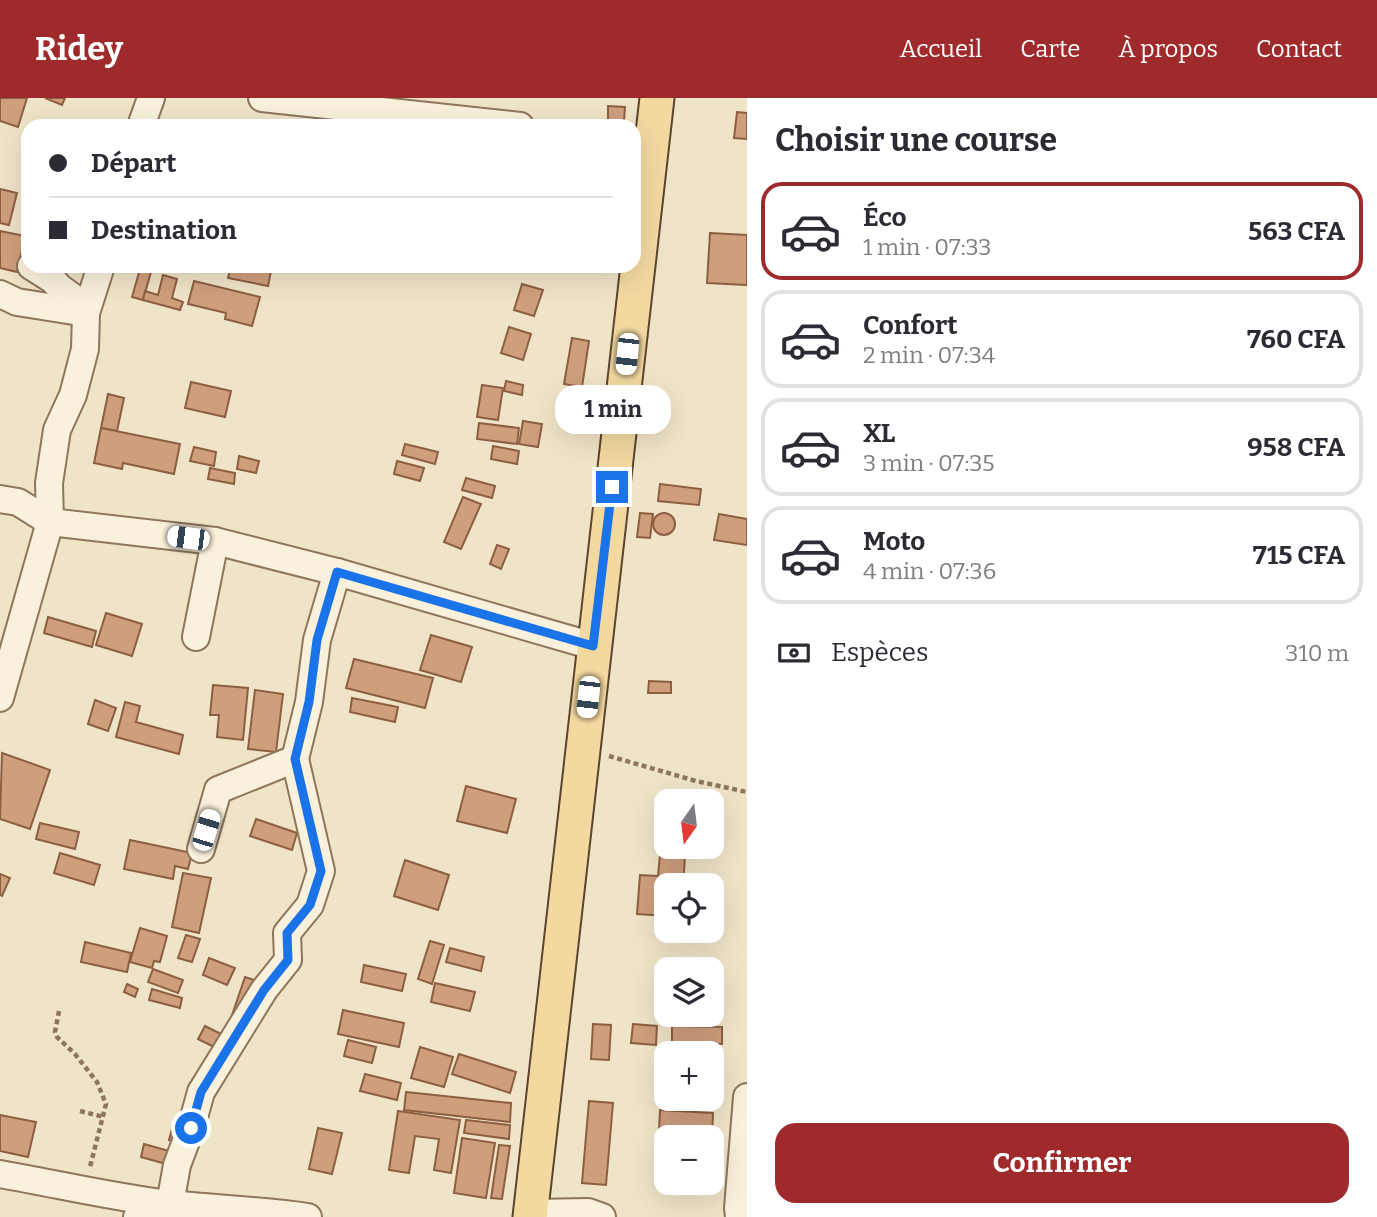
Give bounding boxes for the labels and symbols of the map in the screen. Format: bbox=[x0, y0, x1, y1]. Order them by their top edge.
car bbox=[615, 332, 640, 376]
callout: 1 min bbox=[554, 386, 670, 434]
route end bbox=[596, 471, 628, 503]
car bbox=[166, 525, 211, 551]
car bbox=[576, 675, 601, 719]
north arrow bbox=[654, 789, 724, 859]
car bbox=[190, 807, 223, 853]
route start bbox=[175, 1112, 207, 1144]

